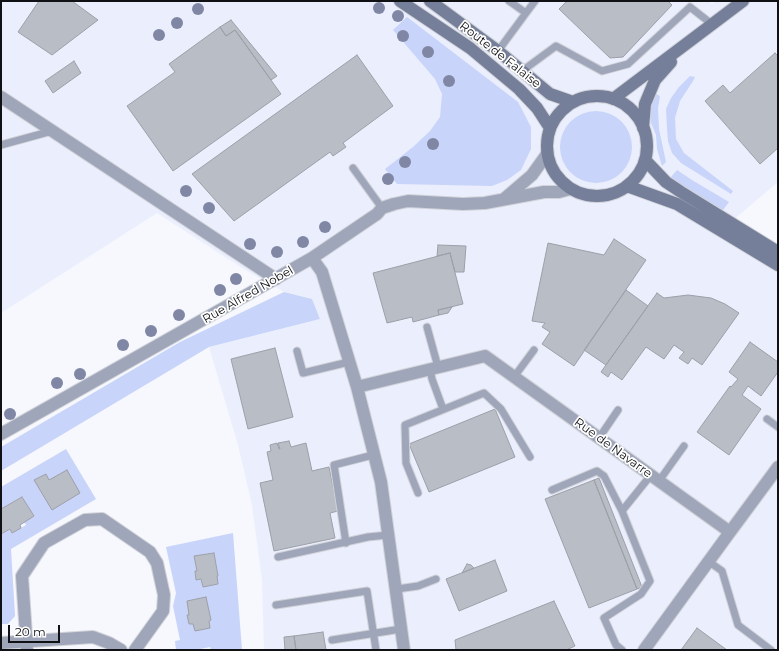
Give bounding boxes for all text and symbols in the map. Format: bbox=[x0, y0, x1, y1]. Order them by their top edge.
street label: Route de Falaise bbox=[457, 19, 543, 91]
street label: Rue Alfred Nobel bbox=[200, 263, 296, 327]
street label: Rue de Navarre bbox=[571, 415, 655, 481]
scale bar bbox=[10, 617, 62, 643]
text: 20 m bbox=[15, 624, 46, 639]

